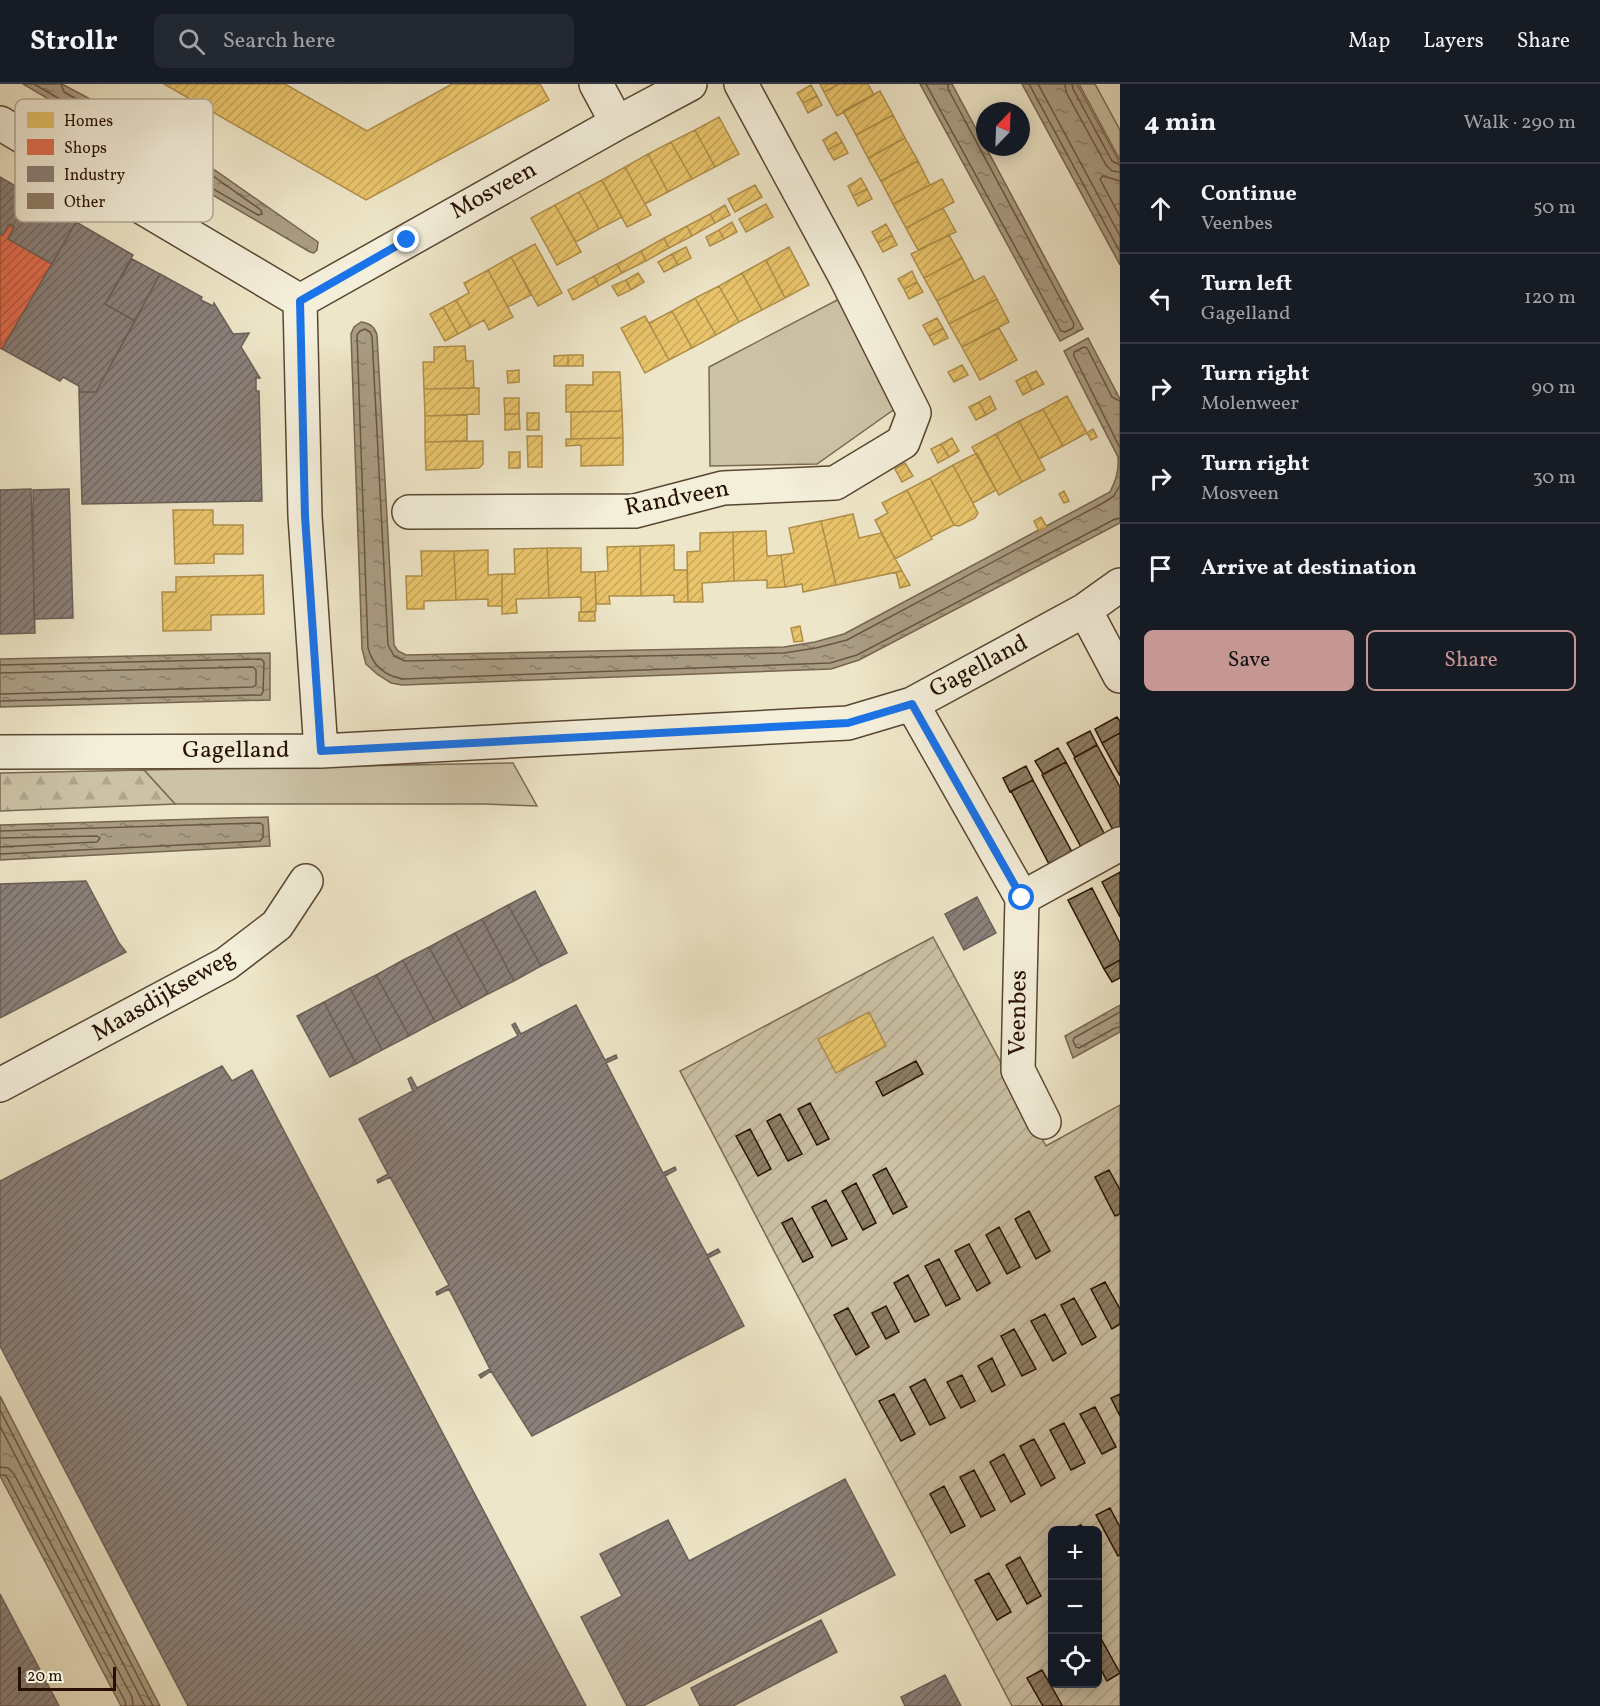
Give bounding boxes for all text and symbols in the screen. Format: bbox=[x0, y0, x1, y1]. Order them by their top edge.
search box bbox=[154, 14, 574, 68]
text: Strollr bbox=[30, 22, 118, 61]
icon: search bbox=[175, 25, 208, 58]
text: Search here bbox=[223, 26, 335, 57]
text: Map bbox=[1348, 27, 1390, 56]
text: Layers bbox=[1423, 27, 1484, 56]
text: Share bbox=[1517, 27, 1570, 56]
legend bbox=[15, 99, 213, 222]
north arrow bbox=[976, 102, 1030, 156]
text: 4 min bbox=[1144, 105, 1216, 141]
text: Walk · 290 m bbox=[1464, 109, 1576, 137]
text: Homes bbox=[64, 111, 113, 133]
text: Shops bbox=[64, 138, 107, 160]
street label: Mosveen bbox=[445, 153, 543, 229]
text: Industry bbox=[64, 165, 125, 187]
text: Continue bbox=[1201, 179, 1297, 210]
text: Other bbox=[64, 192, 105, 214]
icon: ahead bbox=[1144, 192, 1177, 225]
text: 50 m bbox=[1533, 194, 1576, 222]
text: Veenbes bbox=[1201, 210, 1273, 238]
route end bbox=[393, 226, 419, 252]
text: Turn left bbox=[1201, 269, 1292, 300]
icon: left bbox=[1144, 282, 1177, 315]
text: 120 m bbox=[1524, 284, 1576, 312]
text: Gagelland bbox=[1201, 300, 1290, 328]
text: Turn right bbox=[1201, 359, 1309, 390]
icon: right bbox=[1144, 372, 1177, 405]
text: 90 m bbox=[1532, 374, 1576, 402]
text: Molenweer bbox=[1201, 390, 1299, 418]
text: Turn right bbox=[1201, 449, 1309, 480]
icon: right bbox=[1144, 462, 1177, 495]
text: 30 m bbox=[1532, 464, 1576, 492]
street label: Randveen bbox=[622, 472, 732, 526]
text: Mosveen bbox=[1201, 480, 1279, 508]
icon: arrive bbox=[1144, 552, 1177, 585]
text: Arrive at destination bbox=[1201, 553, 1417, 584]
street label: Gagelland bbox=[924, 627, 1034, 707]
button: Save bbox=[1144, 630, 1354, 691]
button: Share bbox=[1366, 630, 1576, 691]
street label: Gagelland bbox=[182, 734, 290, 768]
route start bbox=[1008, 884, 1034, 910]
street label: Maasdijkseweg bbox=[86, 941, 242, 1051]
street label: Veenbes bbox=[1001, 970, 1037, 1056]
map controls bbox=[1048, 1526, 1102, 1688]
button: + bbox=[1048, 1526, 1102, 1580]
button: − bbox=[1048, 1580, 1102, 1634]
button: locate bbox=[1048, 1634, 1102, 1688]
scale bar bbox=[18, 1664, 116, 1692]
text: 20 m bbox=[27, 1666, 62, 1688]

